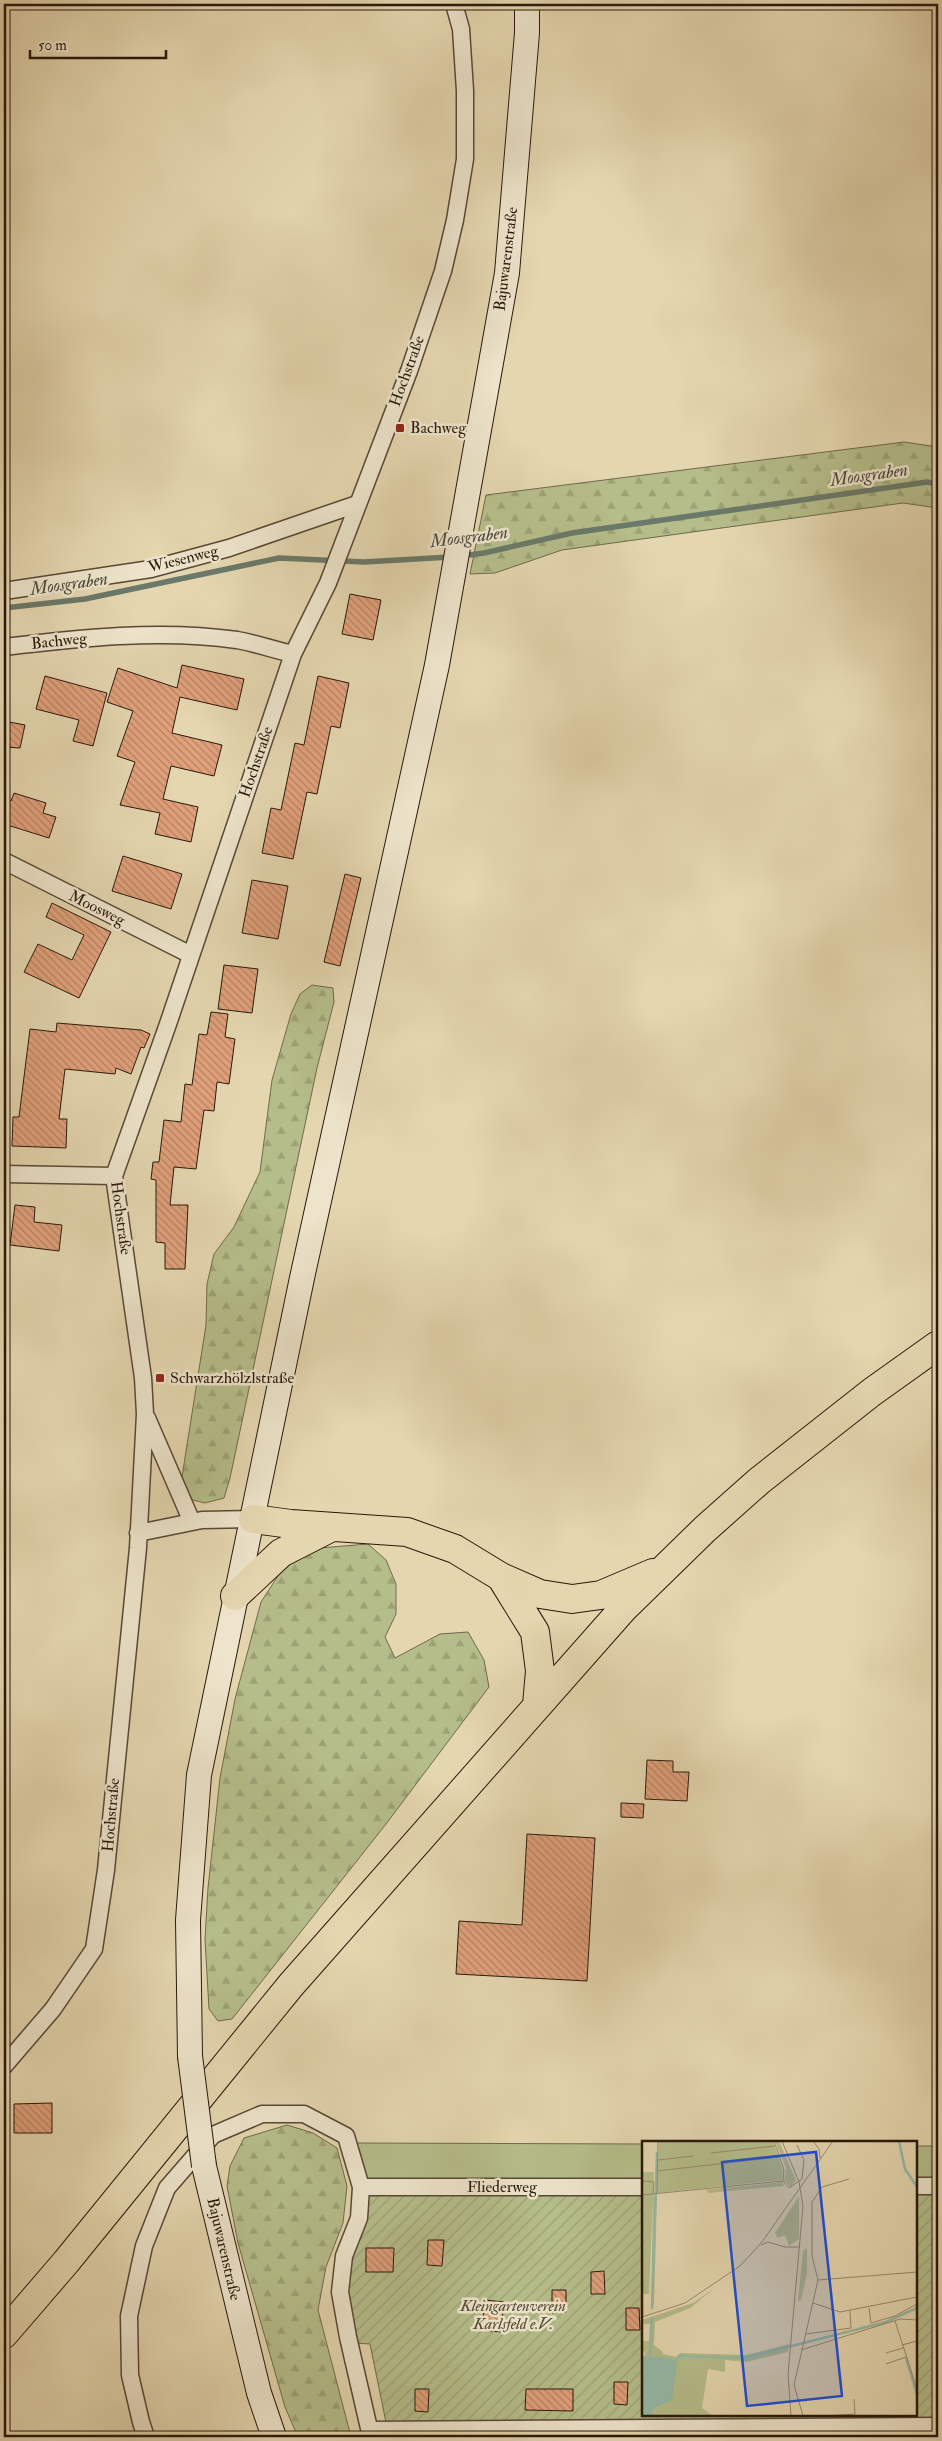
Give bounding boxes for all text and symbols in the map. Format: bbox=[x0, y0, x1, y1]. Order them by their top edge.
scale bar bbox=[30, 28, 166, 60]
text: 50 m bbox=[38, 36, 67, 55]
street label: Bajuwarenstraße bbox=[490, 205, 522, 312]
street label: Hochstraße bbox=[385, 333, 429, 409]
place label: Bachweg bbox=[410, 418, 467, 438]
marker: Bachweg bbox=[394, 422, 406, 434]
water label: Moosgraben bbox=[828, 458, 909, 492]
water label: Moosgraben bbox=[428, 521, 509, 553]
street label: Wiesenweg bbox=[145, 540, 221, 578]
water label: Moosgraben bbox=[28, 567, 109, 601]
street label: Bachweg bbox=[30, 628, 89, 654]
street label: Hochstraße bbox=[235, 723, 278, 800]
street label: Moosweg bbox=[65, 886, 130, 931]
street label: Hochstraße bbox=[106, 1180, 136, 1256]
place label: Schwarzhölzlstraße bbox=[170, 1368, 294, 1388]
marker: Schwarzhölzlstraße bbox=[154, 1372, 166, 1384]
street label: Hochstraße bbox=[98, 1777, 124, 1853]
inset map bbox=[642, 2141, 917, 2416]
street label: Fliederweg bbox=[467, 2177, 538, 2197]
street label: Bajuwarenstraße bbox=[202, 2196, 246, 2303]
park label: Kleingartenverein Karlsfeld e.V. bbox=[459, 2296, 566, 2334]

